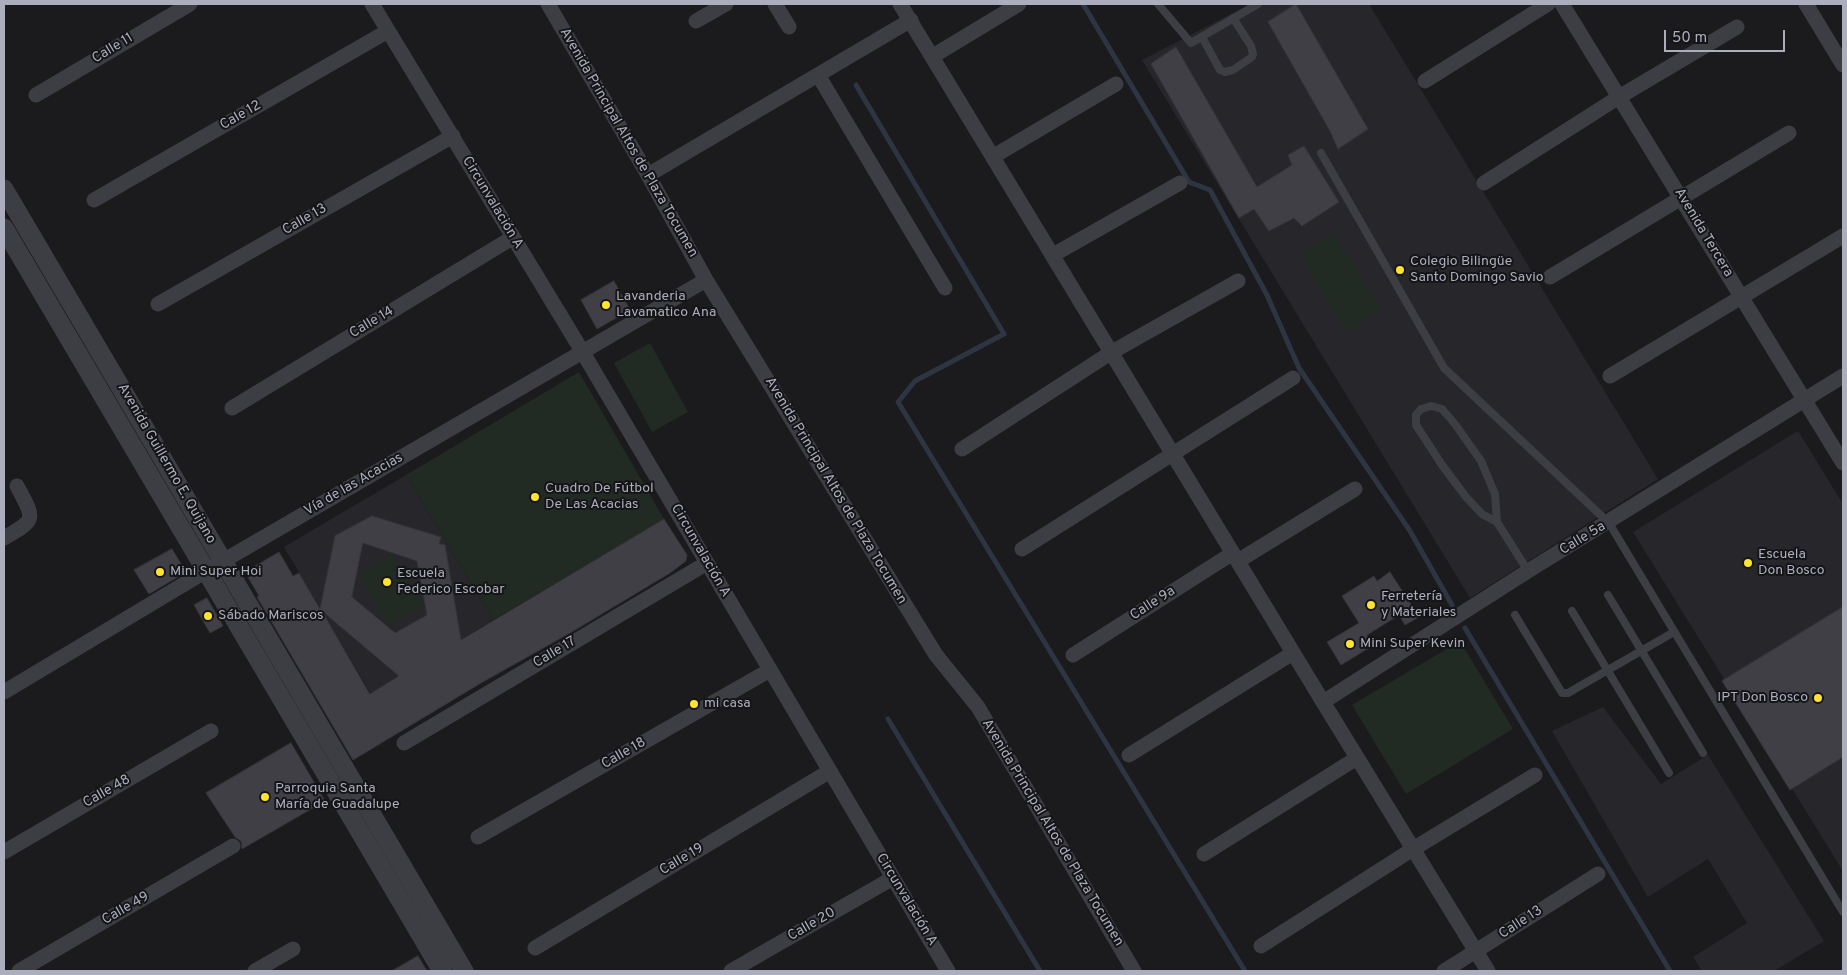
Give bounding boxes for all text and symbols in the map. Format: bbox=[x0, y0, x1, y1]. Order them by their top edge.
scale bar bbox=[1667, 20, 1788, 52]
street label: Avenida Principal Altos de Plaza Tocumen bbox=[555, 25, 701, 261]
text: 50 m bbox=[1672, 29, 1707, 48]
street label: Calle 11 bbox=[89, 30, 137, 68]
street label: Cale 12 bbox=[217, 98, 265, 134]
street label: Circunvalación A bbox=[458, 154, 526, 252]
street label: Avenida Tercera bbox=[1670, 186, 1736, 280]
street label: Calle 13 bbox=[280, 201, 330, 239]
place label: Colegio Bilingüe Santo Domingo Savio bbox=[1410, 254, 1544, 286]
marker: Colegio Bilingüe Santo Domingo Savio bbox=[1394, 264, 1406, 276]
place label: Lavanderia Lavamatico Ana bbox=[616, 289, 716, 322]
marker: Lavanderia Lavamatico Ana bbox=[600, 299, 612, 311]
street label: Calle 14 bbox=[347, 303, 397, 343]
street label: Avenida Principal Altos de Plaza Tocumen bbox=[760, 374, 910, 608]
street label: Avenida Guillermo E. Quijano bbox=[113, 381, 219, 547]
street label: Vía de las Acacias bbox=[302, 450, 406, 520]
place label: Cuadro De Fútbol De Las Acacias bbox=[545, 481, 654, 514]
marker: Cuadro De Fútbol De Las Acacias bbox=[529, 491, 541, 503]
street label: Circunvalación A bbox=[666, 501, 734, 601]
street label: Calle 5a bbox=[1557, 519, 1609, 559]
place label: Escuela Don Bosco bbox=[1758, 547, 1825, 580]
marker: Escuela Don Bosco bbox=[1742, 557, 1754, 569]
place label: Mini Super Hoi bbox=[170, 564, 262, 580]
marker: Mini Super Hoi bbox=[154, 566, 166, 578]
place label: Escuela Federico Escobar bbox=[397, 566, 505, 598]
marker: Escuela Federico Escobar bbox=[381, 576, 393, 588]
street label: Calle 9a bbox=[1127, 583, 1179, 625]
place label: Ferretería y Materiales bbox=[1381, 589, 1456, 622]
marker: Ferretería y Materiales bbox=[1365, 599, 1377, 611]
place label: Sábado Mariscos bbox=[218, 608, 323, 624]
marker: Sábado Mariscos bbox=[202, 610, 214, 622]
street label: Calle 17 bbox=[531, 634, 579, 672]
place label: Mini Super Kevin bbox=[1360, 636, 1465, 652]
marker: Mini Super Kevin bbox=[1344, 638, 1356, 650]
place label: IPT Don Bosco bbox=[1717, 690, 1808, 706]
marker: IPT Don Bosco bbox=[1812, 692, 1824, 704]
place label: mi casa bbox=[704, 696, 751, 712]
marker: mi casa bbox=[688, 698, 700, 710]
street label: Avenida Principal Altos de Plaza Tocumen bbox=[977, 716, 1127, 950]
street label: Calle 18 bbox=[599, 735, 649, 773]
street label: Calle 48 bbox=[80, 772, 134, 812]
place label: Parroquia Santa María de Guadalupe bbox=[275, 781, 399, 814]
marker: Parroquia Santa María de Guadalupe bbox=[259, 791, 271, 803]
street label: Calle 19 bbox=[657, 840, 707, 880]
street label: Circunvalación A bbox=[872, 851, 940, 949]
street label: Calle 49 bbox=[100, 889, 152, 929]
street label: Calle 13 bbox=[1496, 903, 1546, 943]
street label: Calle 20 bbox=[785, 905, 839, 945]

